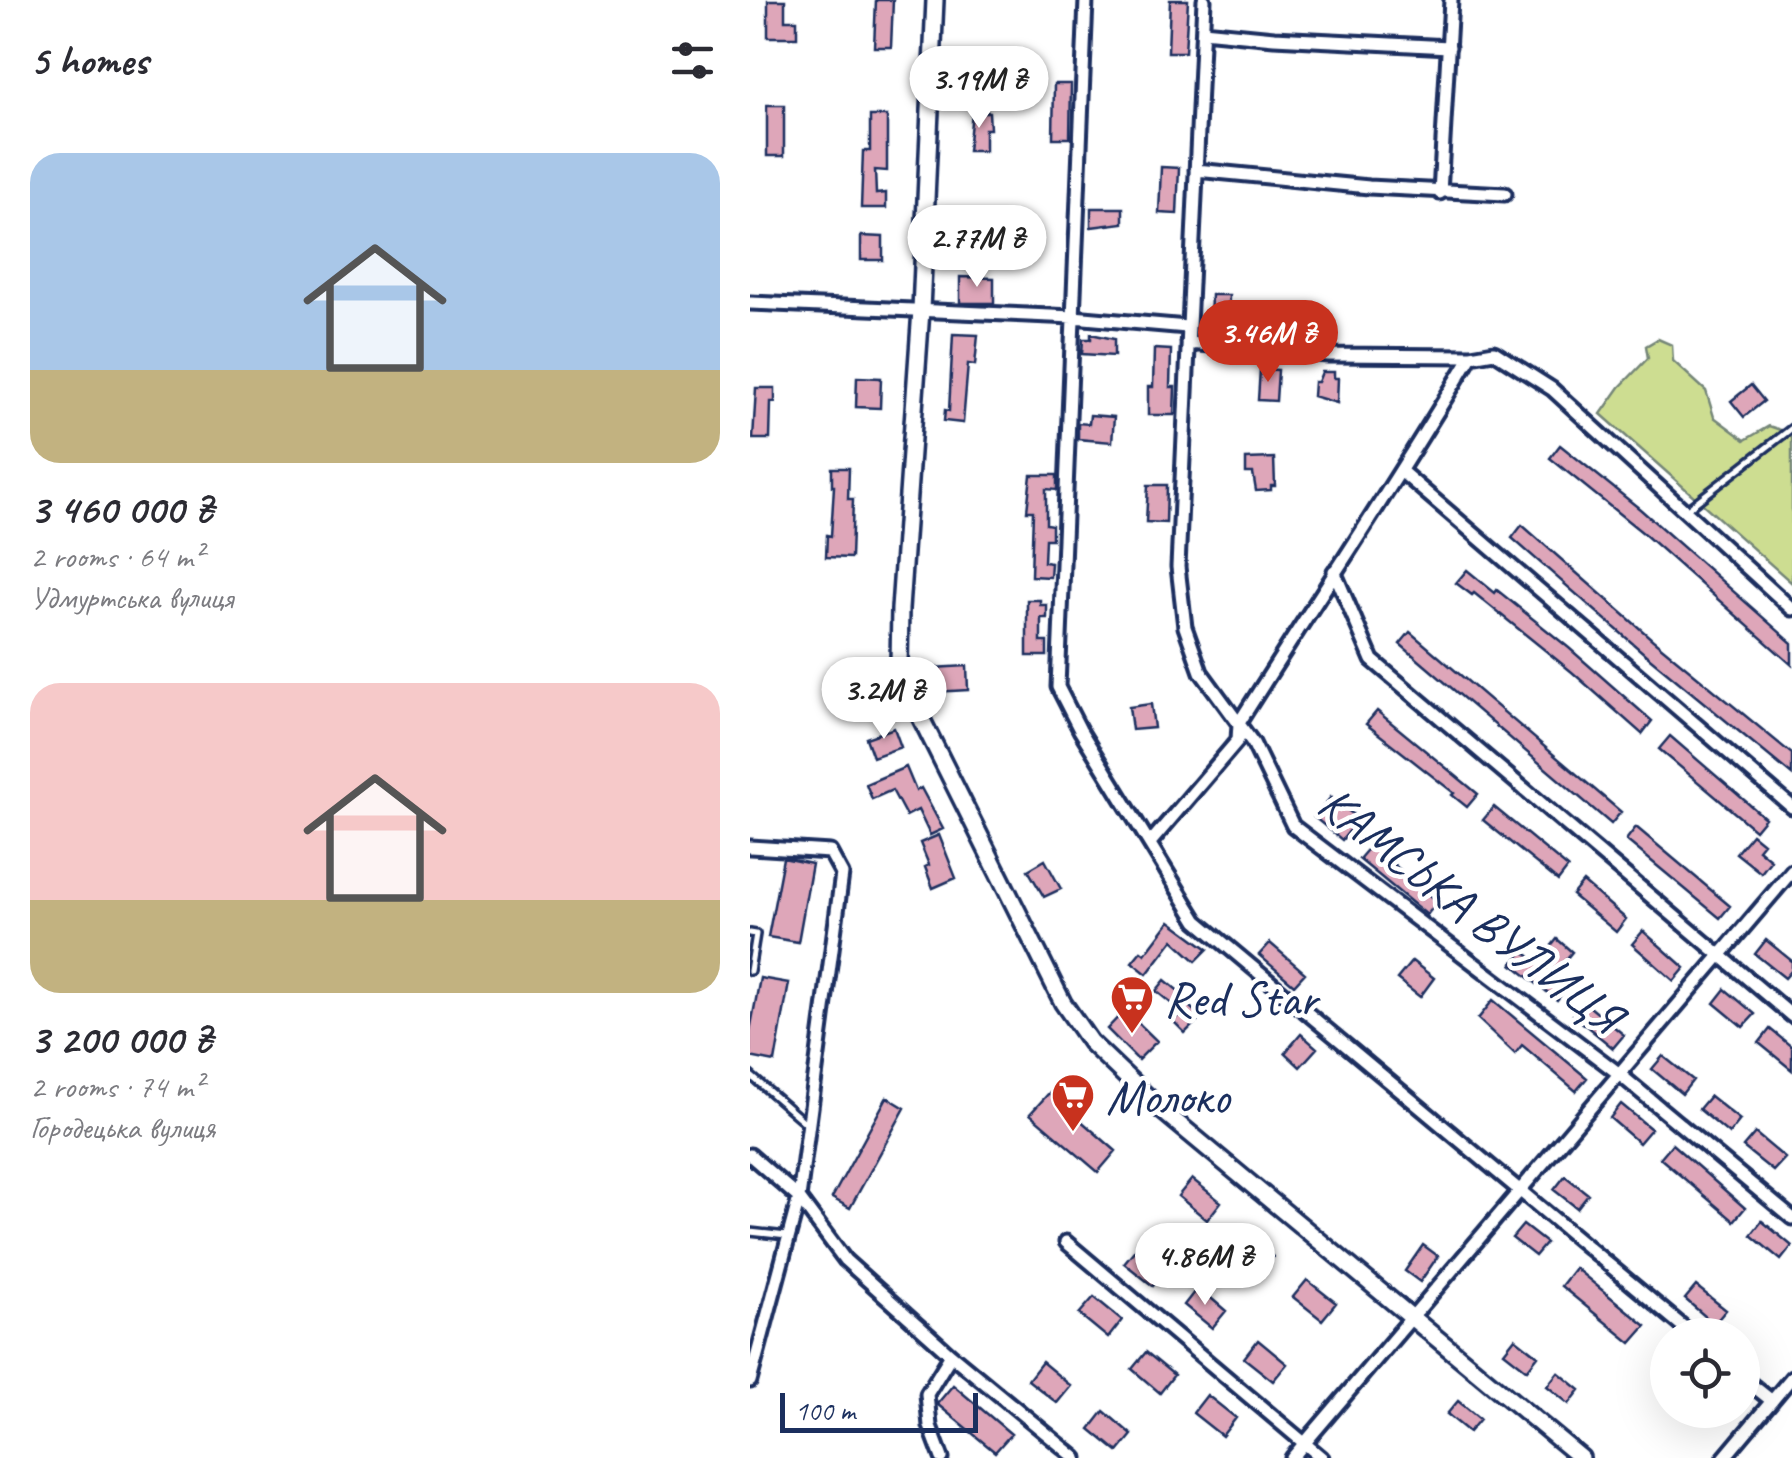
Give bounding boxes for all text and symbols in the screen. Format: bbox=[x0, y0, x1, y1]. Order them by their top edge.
icon: filters bbox=[665, 33, 720, 88]
text: 5 homes bbox=[30, 34, 148, 87]
pin: 3.19M ₴ bbox=[887, 46, 1071, 131]
text: 3.19M ₴ bbox=[932, 58, 1026, 99]
pin: 2.77M ₴ bbox=[885, 205, 1069, 290]
text: 2.77M ₴ bbox=[929, 217, 1025, 258]
icon: home bbox=[285, 218, 465, 398]
pin: 3.46M ₴ bbox=[1176, 300, 1360, 385]
text: 3.46M ₴ bbox=[1220, 312, 1316, 353]
text: 3 460 000 ₴ bbox=[30, 483, 213, 536]
text: 2 rooms · 64 m² bbox=[30, 536, 203, 577]
text: Удмуртська вулиця bbox=[30, 577, 233, 618]
pin: 3.2M ₴ bbox=[803, 657, 965, 742]
text: 3.2M ₴ bbox=[844, 669, 924, 710]
icon: home bbox=[285, 748, 465, 928]
street label: КАМСЬКА ВУЛИЦЯ bbox=[1306, 771, 1640, 1052]
place label: Red Star bbox=[1164, 967, 1321, 1030]
supermarket icon: Red Star bbox=[1109, 974, 1155, 1035]
text: 3 200 000 ₴ bbox=[30, 1013, 212, 1066]
place label: Молоко bbox=[1106, 1065, 1232, 1128]
text: 2 rooms · 74 m² bbox=[30, 1066, 203, 1107]
supermarket icon: Молоко bbox=[1050, 1072, 1096, 1133]
text: Городецька вулиця bbox=[30, 1107, 215, 1148]
pin: 4.86M ₴ bbox=[1113, 1223, 1297, 1308]
text: 4.86M ₴ bbox=[1157, 1235, 1253, 1276]
map controls bbox=[1650, 1318, 1760, 1428]
button: locate bbox=[1650, 1318, 1760, 1428]
scale bar bbox=[780, 1388, 978, 1432]
text: 100 m bbox=[795, 1393, 855, 1428]

